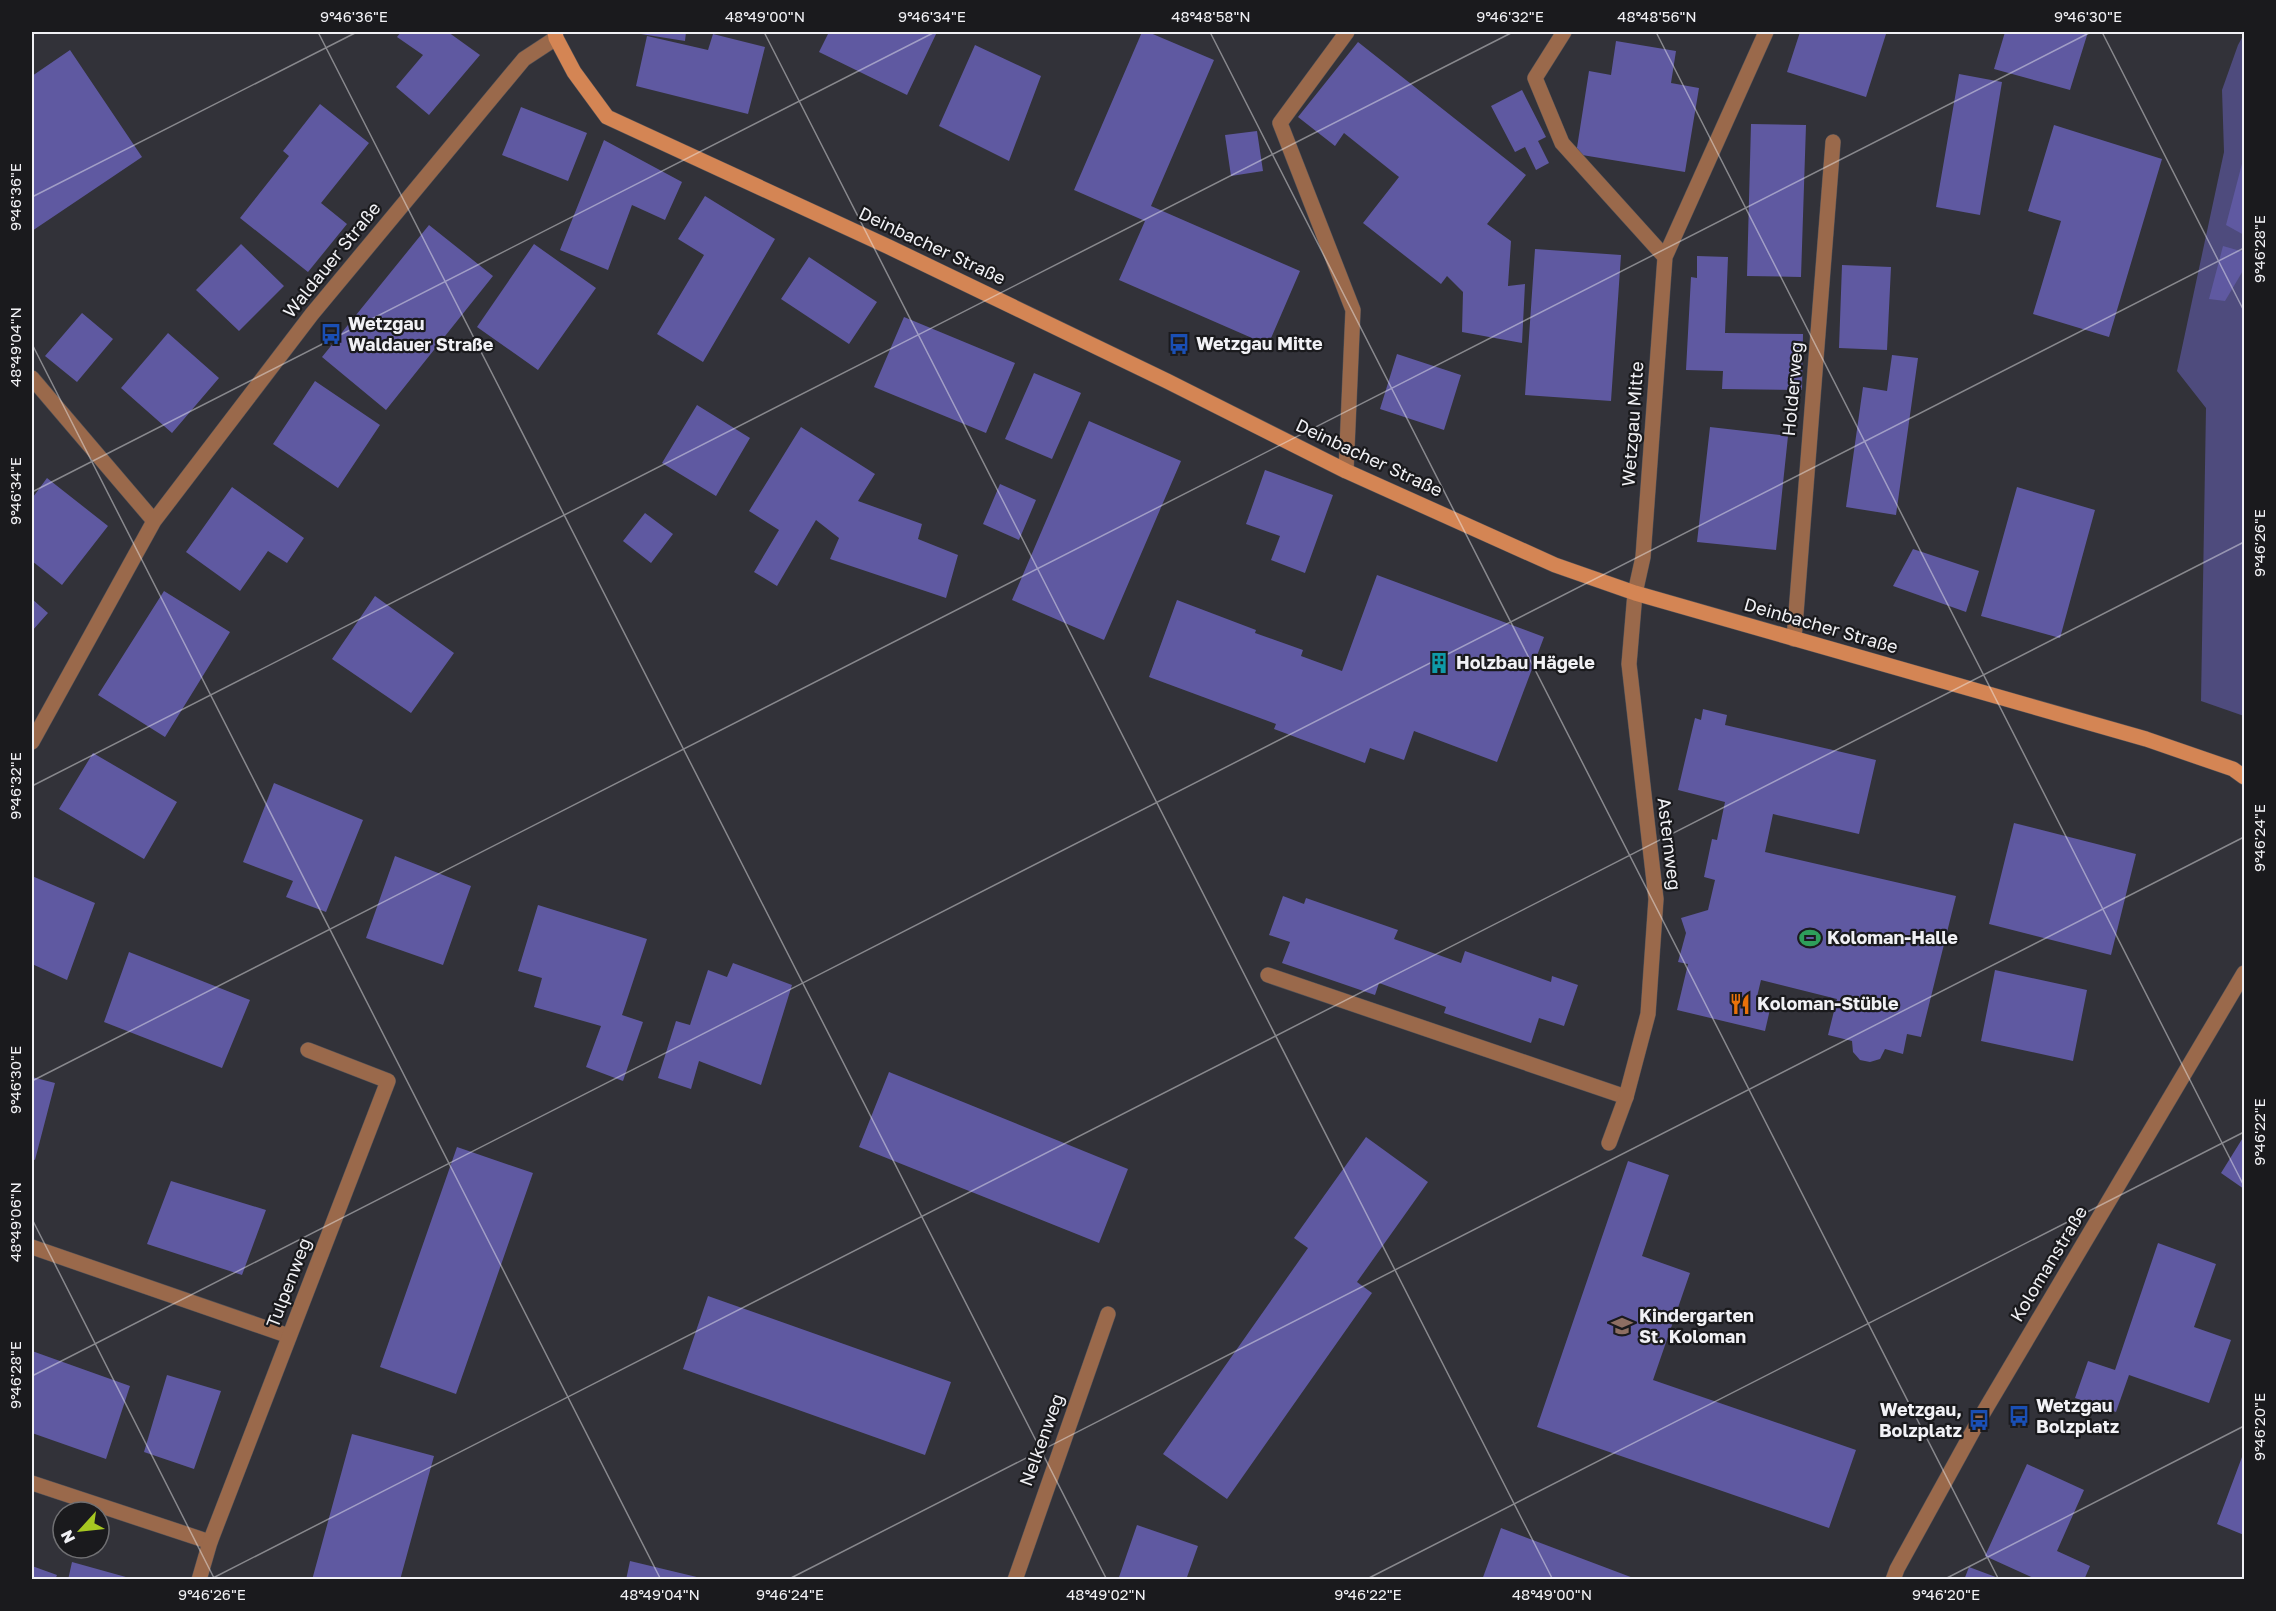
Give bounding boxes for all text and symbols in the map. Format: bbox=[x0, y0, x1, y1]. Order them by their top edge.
text: 9°46'36"E bbox=[320, 7, 388, 25]
text: 48°49'00"N bbox=[725, 7, 805, 25]
text: 9°46'34"E bbox=[898, 7, 966, 25]
text: 48°48'58"N bbox=[1171, 7, 1251, 25]
text: 9°46'32"E bbox=[1476, 7, 1544, 25]
text: 48°48'56"N bbox=[1617, 7, 1697, 25]
text: 9°46'30"E bbox=[2054, 7, 2122, 25]
text: 9°46'36"E bbox=[6, 163, 24, 231]
street label: Waldauer Straße bbox=[278, 197, 385, 322]
street label: Deinbacher Straße bbox=[856, 201, 1009, 289]
text: 9°46'28"E bbox=[2250, 215, 2268, 283]
text: 48°49'04"N bbox=[6, 307, 24, 387]
place label: Wetzgau Waldauer Straße bbox=[348, 312, 494, 355]
bus stop icon: Wetzgau Waldauer Straße bbox=[319, 322, 343, 346]
bus stop icon: Wetzgau Mitte bbox=[1167, 332, 1191, 356]
place label: Wetzgau Mitte bbox=[1196, 332, 1323, 354]
street label: Holderweg bbox=[1777, 341, 1807, 437]
street label: Wetzgau Mitte bbox=[1617, 361, 1647, 487]
street label: Deinbacher Straße bbox=[1293, 413, 1446, 501]
text: 9°46'34"E bbox=[6, 457, 24, 525]
text: 9°46'26"E bbox=[2250, 509, 2268, 577]
street label: Deinbacher Straße bbox=[1742, 593, 1901, 658]
building icon: Holzbau Hägele bbox=[1427, 651, 1451, 675]
place label: Holzbau Hägele bbox=[1456, 651, 1595, 673]
text: 9°46'32"E bbox=[6, 752, 24, 820]
street label: Asternweg bbox=[1653, 796, 1687, 891]
text: 9°46'24"E bbox=[2250, 804, 2268, 872]
sports icon: Koloman-Halle bbox=[1798, 926, 1822, 950]
place label: Koloman-Halle bbox=[1827, 926, 1958, 948]
restaurant icon: Koloman-Stüble bbox=[1728, 992, 1752, 1016]
place label: Koloman-Stüble bbox=[1757, 992, 1899, 1014]
text: 9°46'30"E bbox=[6, 1046, 24, 1114]
text: 9°46'22"E bbox=[2250, 1098, 2268, 1166]
text: 48°49'06"N bbox=[6, 1182, 24, 1262]
street label: Kolomanstraße bbox=[2005, 1202, 2091, 1325]
street label: Tulpenweg bbox=[261, 1235, 315, 1331]
place label: Kindergarten St. Koloman bbox=[1639, 1304, 1754, 1347]
school or university icon: Kindergarten St. Koloman bbox=[1610, 1314, 1634, 1338]
text: 9°46'28"E bbox=[6, 1341, 24, 1409]
street label: Nelkenweg bbox=[1014, 1390, 1068, 1489]
text: 9°46'20"E bbox=[2250, 1393, 2268, 1461]
place label: Wetzgau Bolzplatz bbox=[2036, 1394, 2119, 1437]
place label: Wetzgau, Bolzplatz bbox=[1879, 1398, 1962, 1441]
bus stop icon: Wetzgau Bolzplatz bbox=[2007, 1404, 2031, 1428]
bus stop icon: Wetzgau, Bolzplatz bbox=[1967, 1408, 1991, 1432]
north arrow bbox=[51, 1500, 111, 1560]
text: N bbox=[56, 1527, 79, 1547]
text: 9°46'26"E bbox=[178, 1585, 246, 1603]
text: 48°49'04"N bbox=[620, 1585, 700, 1603]
text: 9°46'24"E bbox=[756, 1585, 824, 1603]
text: 48°49'02"N bbox=[1066, 1585, 1146, 1603]
text: 9°46'22"E bbox=[1334, 1585, 1402, 1603]
text: 48°49'00"N bbox=[1512, 1585, 1592, 1603]
text: 9°46'20"E bbox=[1912, 1585, 1980, 1603]

